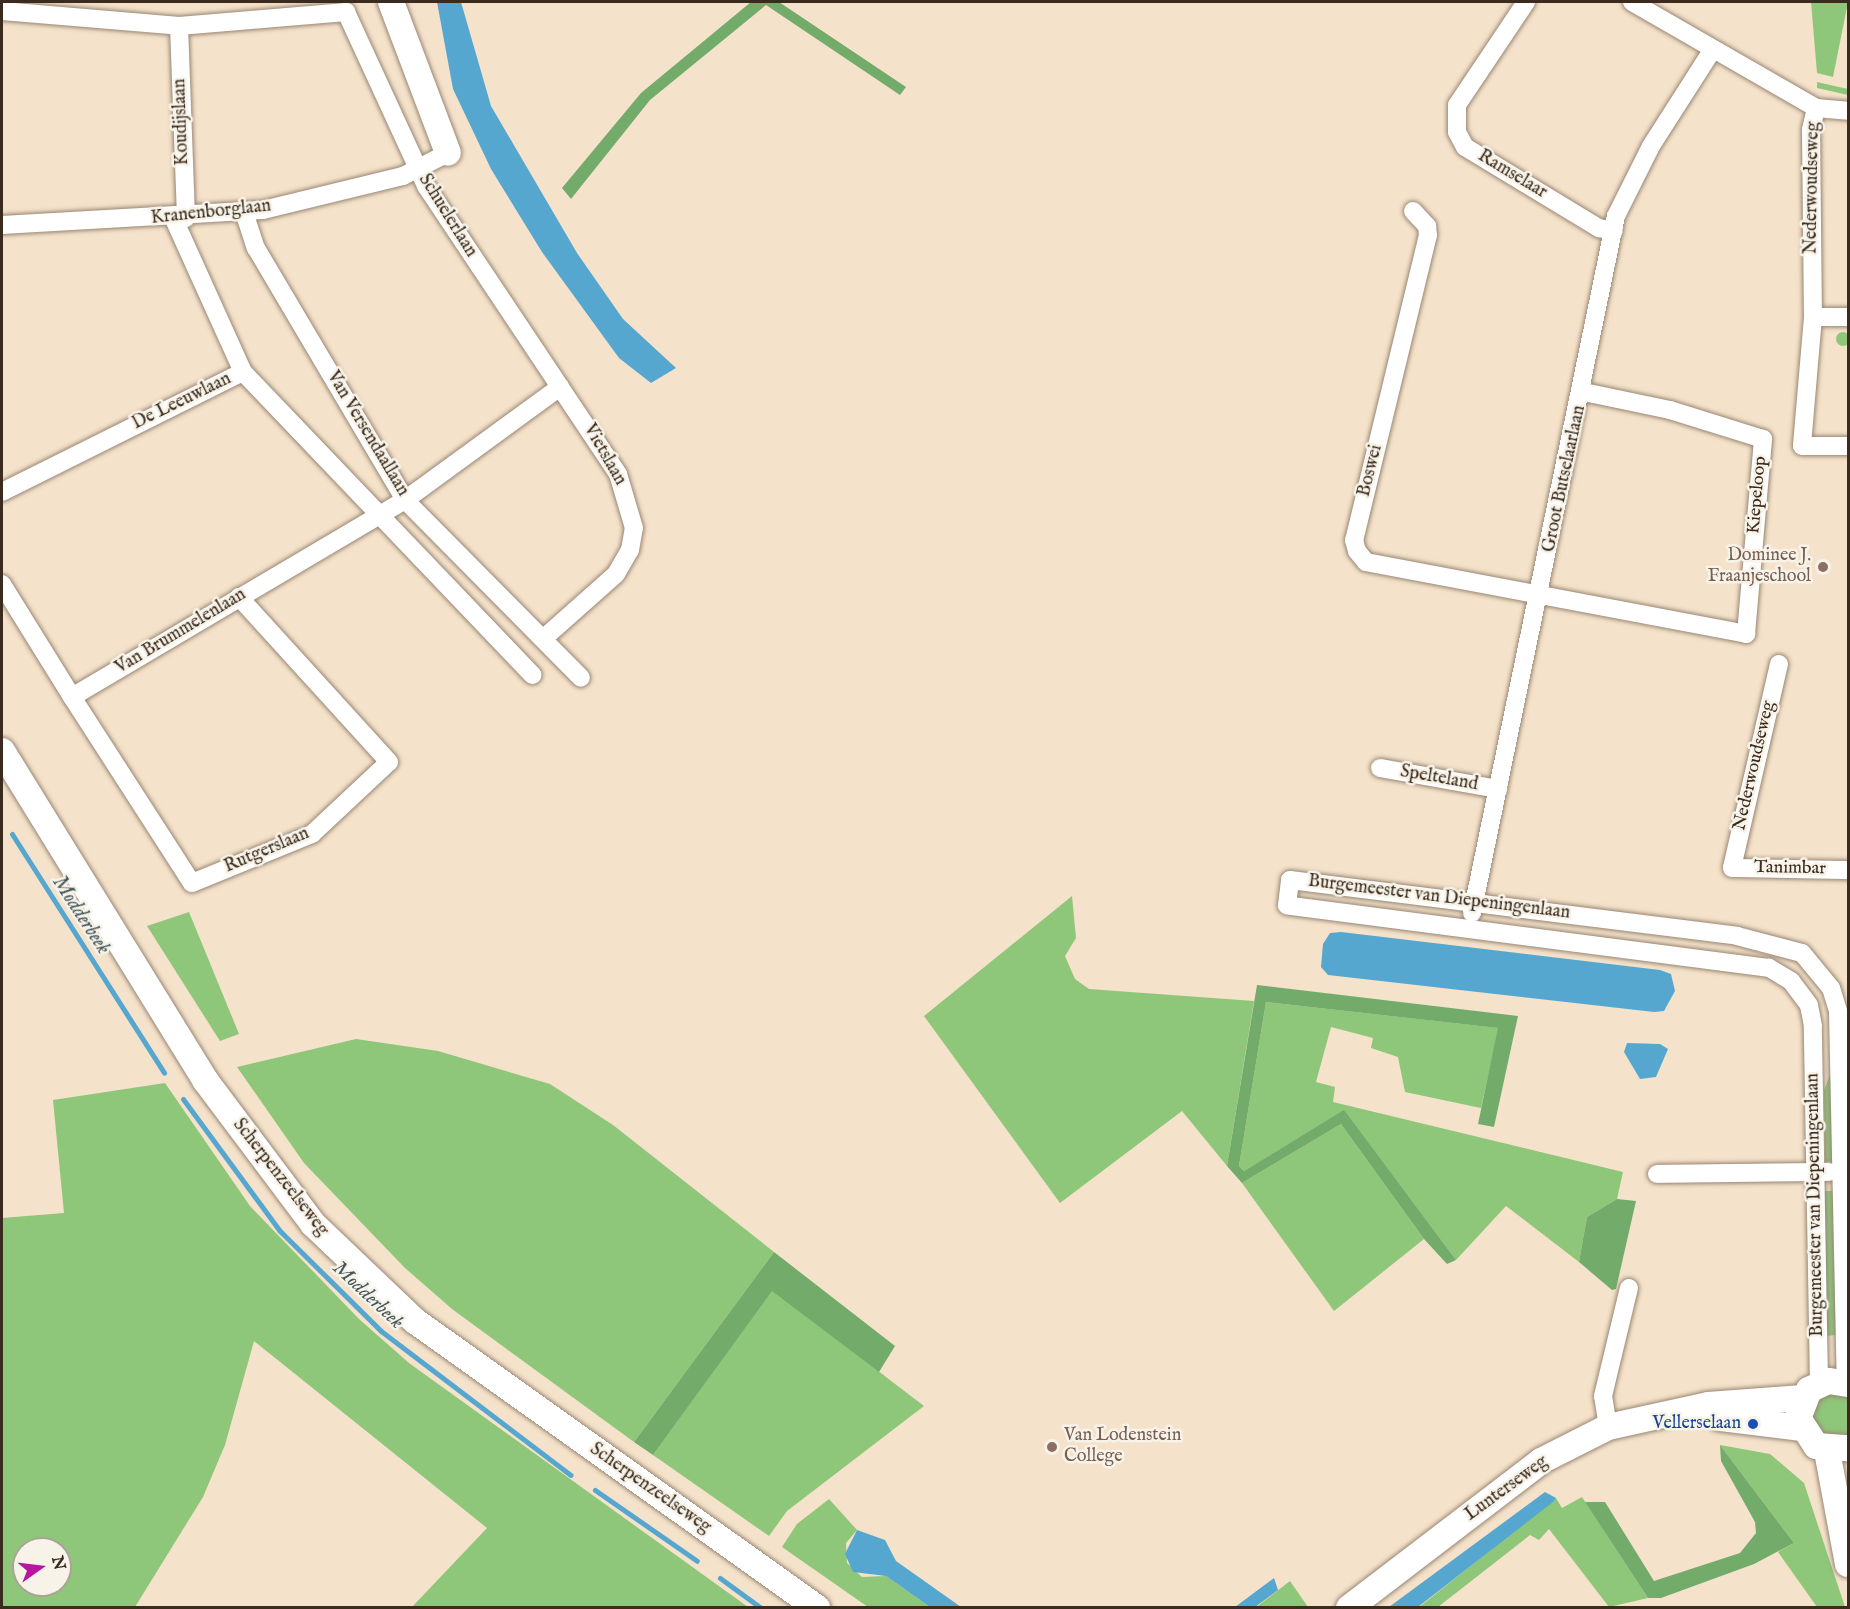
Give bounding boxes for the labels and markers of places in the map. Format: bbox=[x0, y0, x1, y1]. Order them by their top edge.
place label: Dominee J. Fraanjeschool bbox=[1708, 546, 1811, 588]
marker: Dominee J. Fraanjeschool bbox=[1816, 560, 1830, 574]
place label: Vellerselaan bbox=[1653, 1413, 1741, 1435]
marker: Vellerselaan bbox=[1746, 1417, 1760, 1431]
place label: Van Lodenstein College bbox=[1064, 1426, 1181, 1468]
marker: Van Lodenstein College bbox=[1045, 1440, 1059, 1454]

